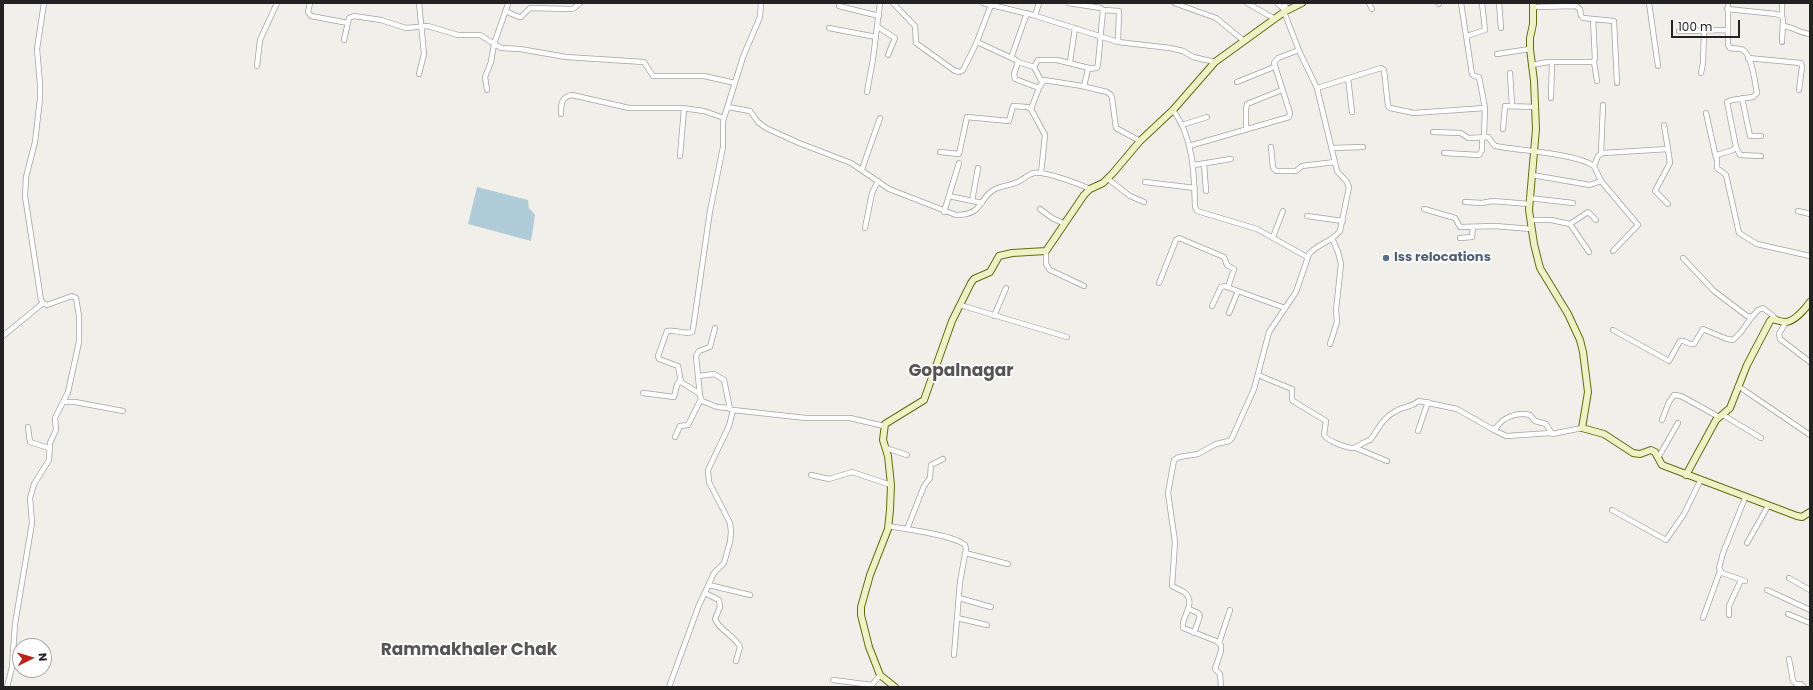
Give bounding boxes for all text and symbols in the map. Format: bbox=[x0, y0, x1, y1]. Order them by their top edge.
scale bar bbox=[1673, 12, 1742, 38]
text: 100 m bbox=[1678, 18, 1712, 35]
place label: Iss relocations bbox=[1394, 250, 1491, 266]
marker: Iss relocations bbox=[1381, 253, 1391, 263]
district label: Gopalnagar bbox=[908, 362, 1014, 382]
north arrow bbox=[12, 638, 52, 678]
district label: Rammakhaler Chak bbox=[381, 641, 557, 661]
text: N bbox=[35, 652, 51, 662]

